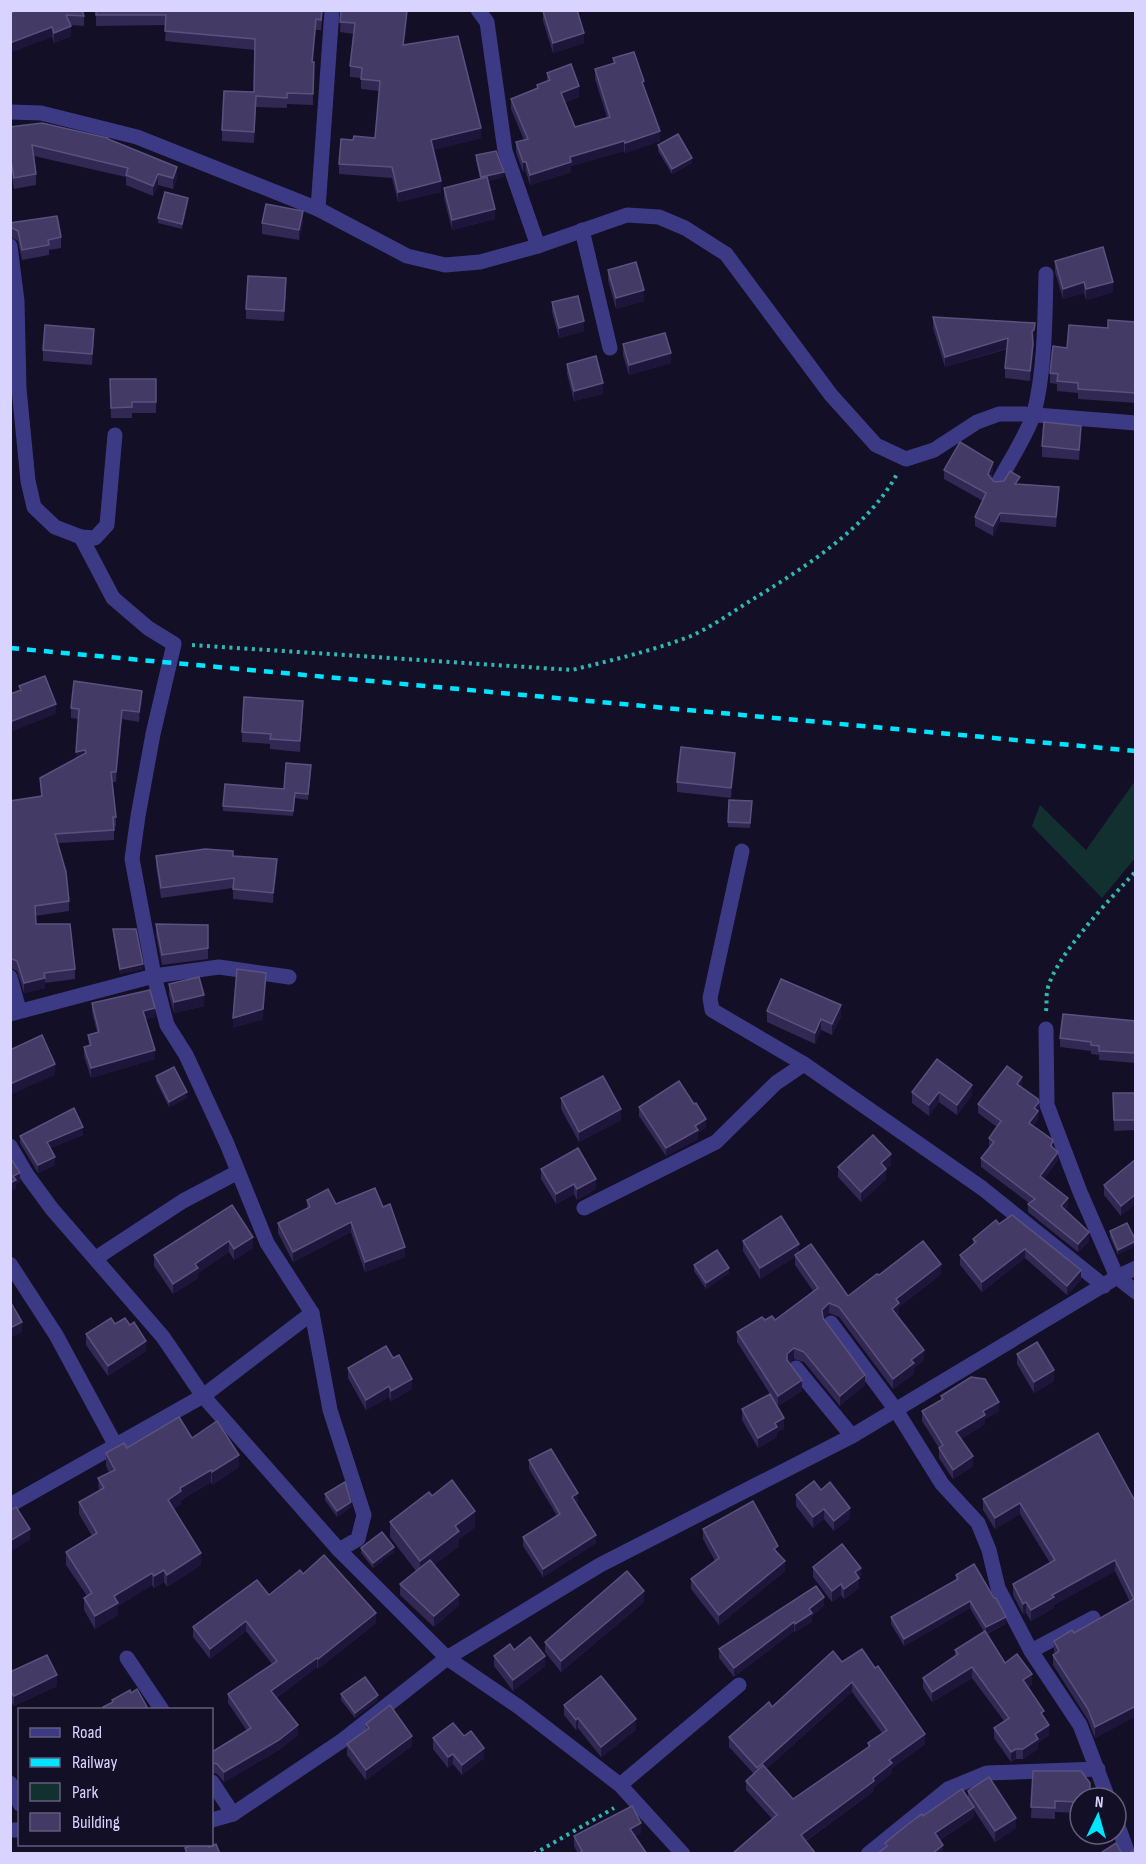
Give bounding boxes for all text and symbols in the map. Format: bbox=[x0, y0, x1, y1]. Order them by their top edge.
legend bbox=[18, 1708, 213, 1846]
text: Road bbox=[72, 1722, 102, 1743]
text: Railway bbox=[72, 1752, 117, 1773]
text: Park bbox=[72, 1782, 98, 1803]
north arrow bbox=[1068, 1786, 1128, 1846]
text: N bbox=[1094, 1793, 1104, 1812]
text: Building bbox=[72, 1812, 120, 1833]

